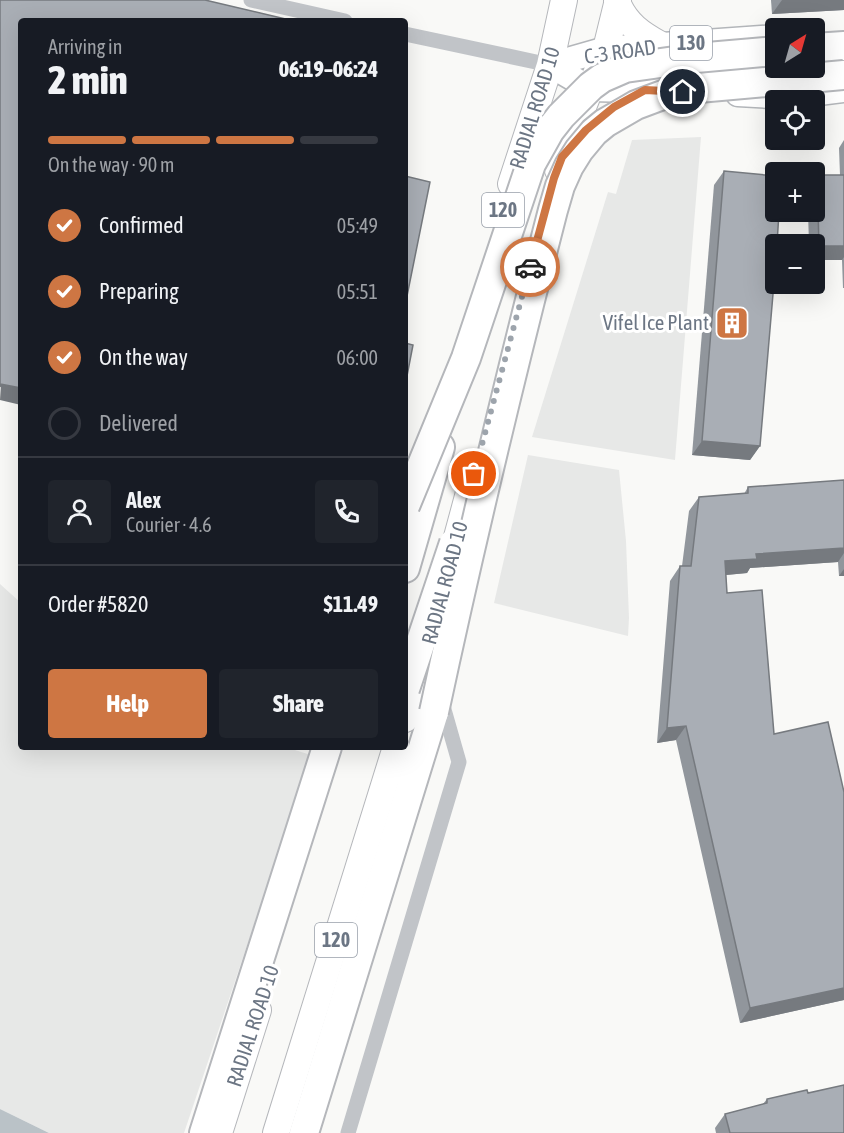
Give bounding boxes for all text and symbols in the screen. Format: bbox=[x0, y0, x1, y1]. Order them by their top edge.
north arrow bbox=[765, 18, 825, 78]
map controls bbox=[765, 18, 825, 294]
road number: 130 bbox=[670, 26, 712, 60]
street label: C-3 ROAD bbox=[583, 34, 657, 68]
text: Arriving in bbox=[48, 35, 122, 58]
street label: RADIAL ROAD 10 bbox=[504, 44, 564, 172]
text: 06:19–06:24 bbox=[279, 56, 378, 82]
text: 2 min bbox=[48, 58, 128, 102]
pin bbox=[657, 66, 708, 117]
icon: home bbox=[666, 75, 699, 108]
button: locate bbox=[765, 90, 825, 150]
text: On the way · 90 m bbox=[48, 153, 174, 176]
button: + bbox=[765, 162, 825, 222]
road number: 120 bbox=[482, 193, 524, 227]
icon: check bbox=[48, 209, 81, 242]
text: Confirmed bbox=[99, 212, 184, 238]
text: 05:49 bbox=[337, 214, 378, 237]
button: − bbox=[765, 234, 825, 294]
courier bbox=[500, 237, 560, 297]
icon: car bbox=[514, 251, 547, 284]
icon: check bbox=[48, 275, 81, 308]
text: Preparing bbox=[99, 278, 179, 304]
text: 05:51 bbox=[337, 280, 378, 303]
building icon: Vifel Ice Plant bbox=[714, 305, 750, 341]
place label: Vifel Ice Plant bbox=[603, 310, 709, 334]
icon: check bbox=[48, 341, 81, 374]
text: On the way bbox=[99, 344, 188, 370]
text: 06:00 bbox=[336, 346, 378, 369]
text: Delivered bbox=[99, 410, 178, 436]
pin bbox=[448, 448, 499, 499]
icon: bag bbox=[457, 457, 490, 490]
button: person bbox=[48, 480, 111, 543]
button: phone bbox=[315, 480, 378, 543]
text: Alex bbox=[126, 487, 161, 513]
text: Courier · 4.6 bbox=[126, 513, 212, 536]
street label: RADIAL ROAD 10 bbox=[416, 518, 472, 647]
text: Order #5820 bbox=[48, 591, 148, 617]
text: $11.49 bbox=[323, 591, 378, 617]
button: Help bbox=[48, 669, 207, 738]
button: Share bbox=[219, 669, 378, 738]
road number: 120 bbox=[315, 923, 357, 957]
street label: RADIAL ROAD 10 bbox=[221, 962, 283, 1090]

